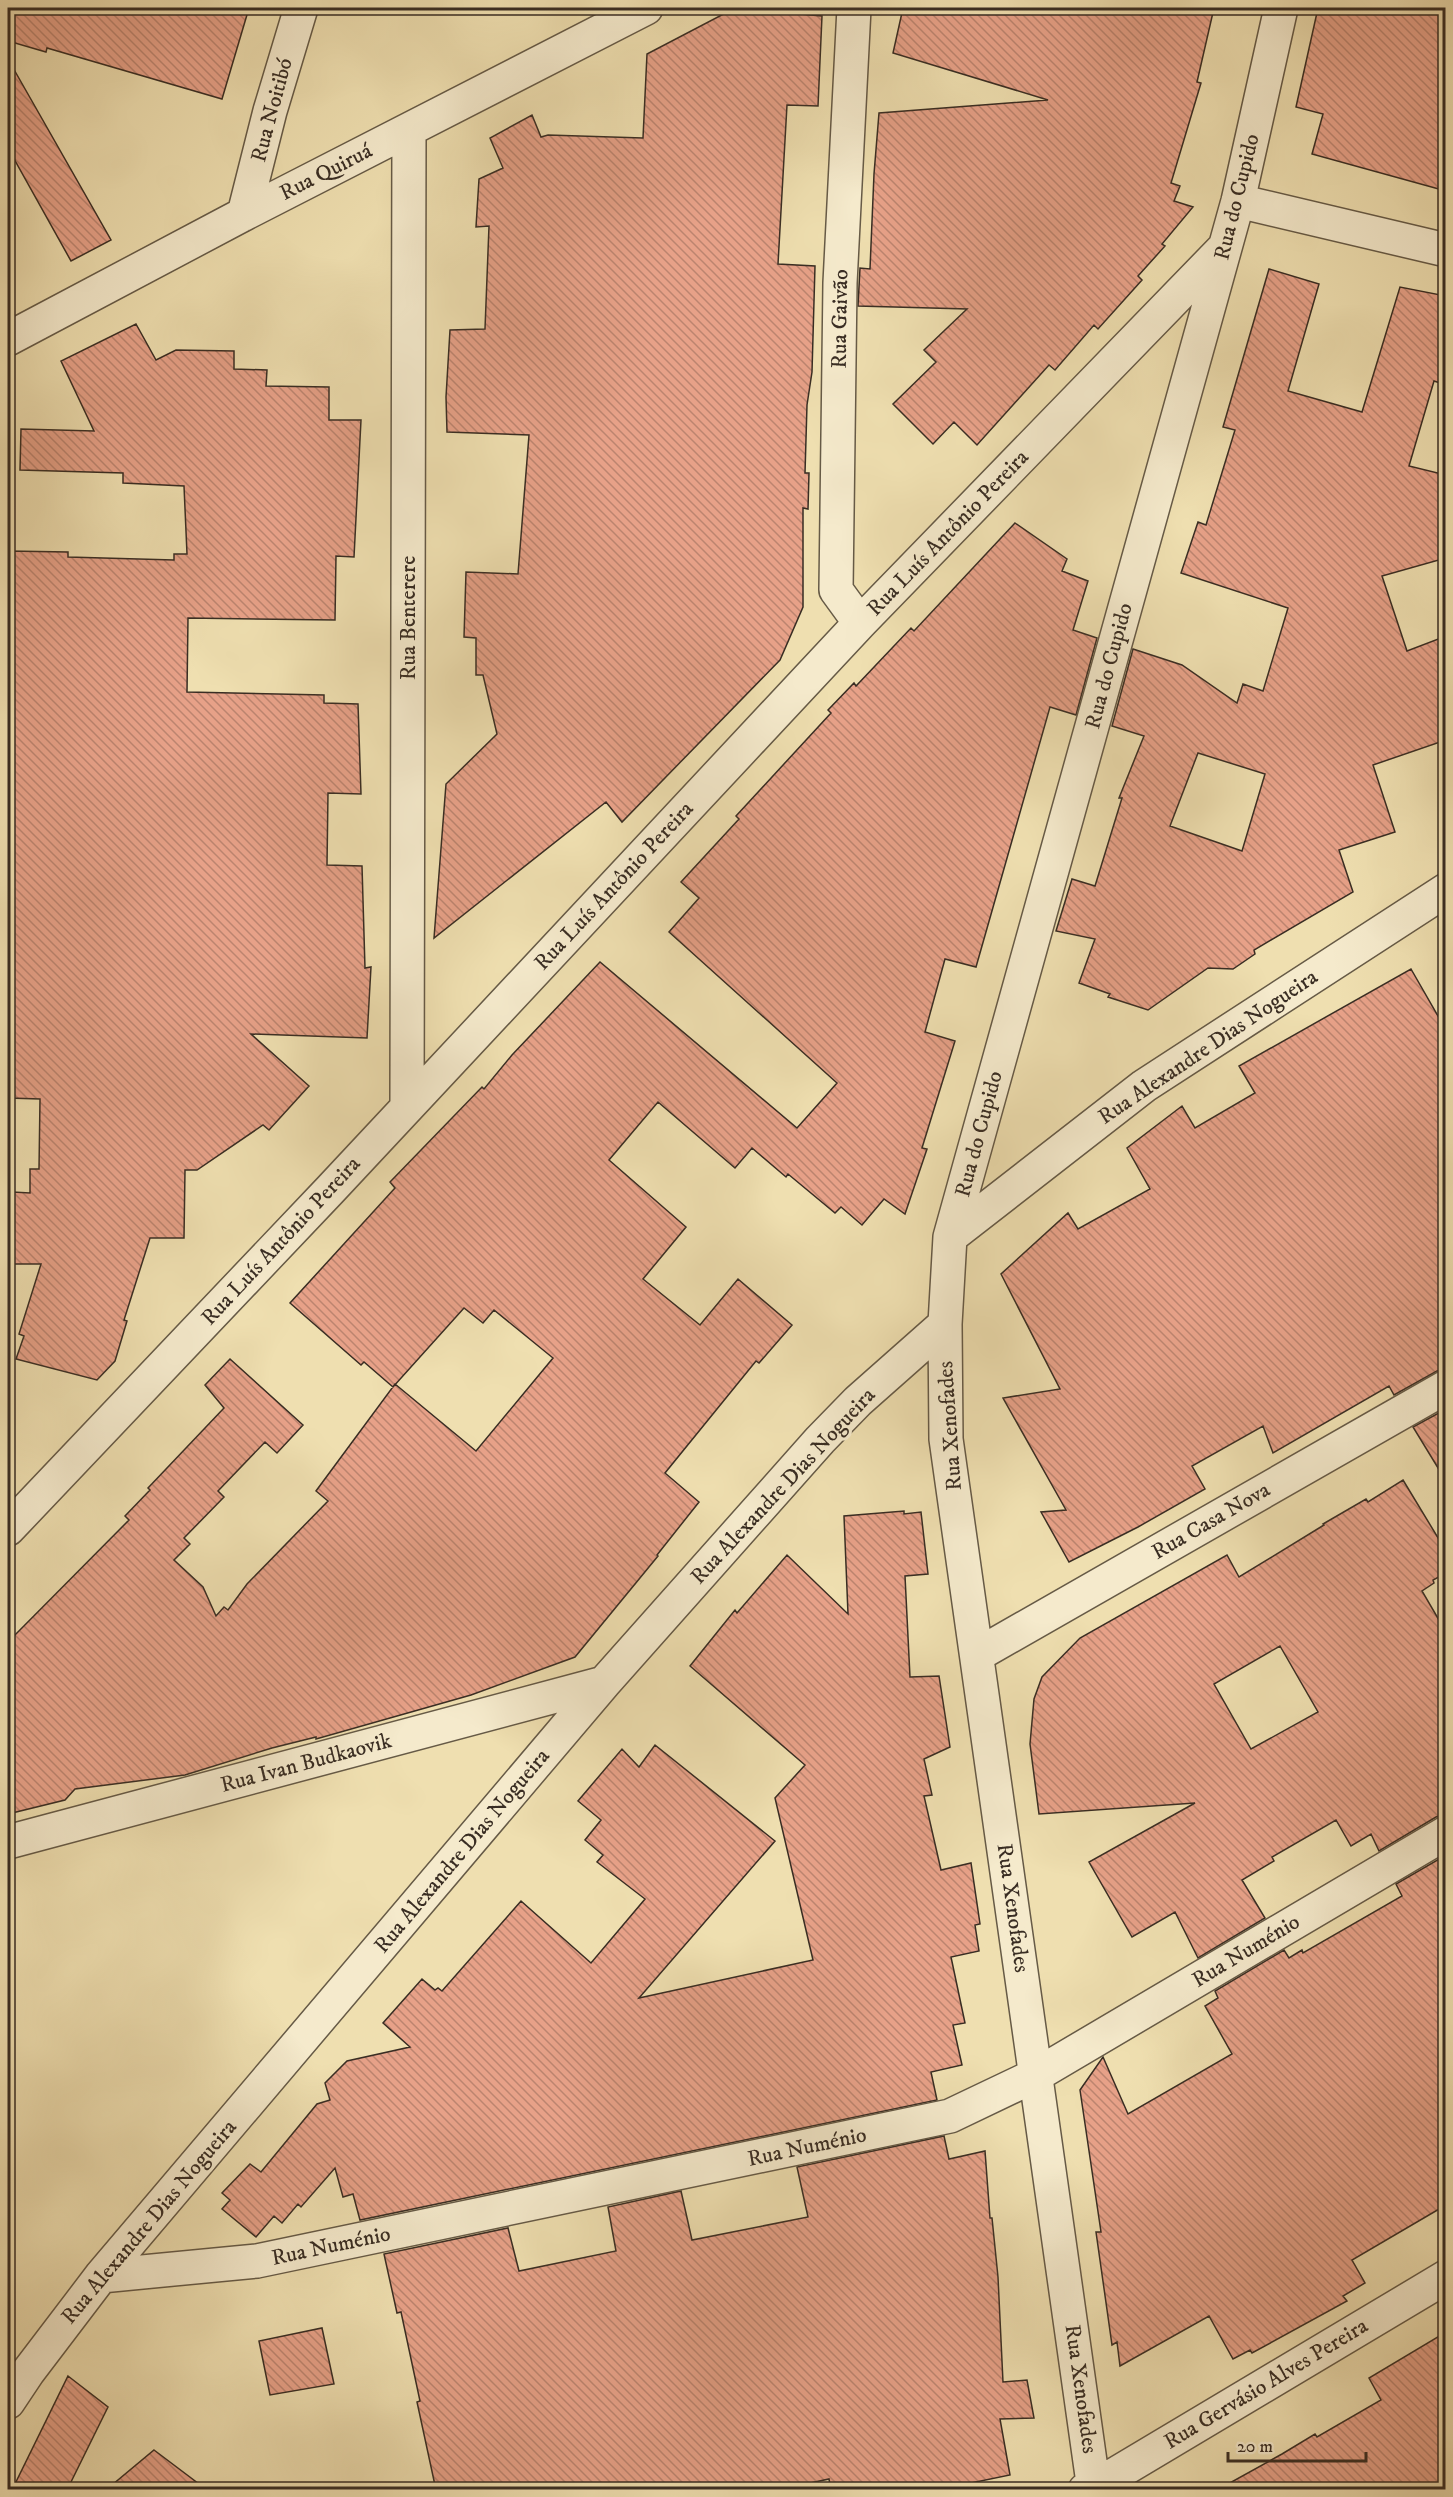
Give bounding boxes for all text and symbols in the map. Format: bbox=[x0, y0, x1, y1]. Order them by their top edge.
street label: Rua Noitibó bbox=[245, 55, 299, 165]
street label: Rua do Cupido bbox=[1208, 131, 1266, 263]
street label: Rua Quiruá bbox=[275, 137, 377, 207]
street label: Rua Gaivão bbox=[826, 269, 854, 369]
street label: Rua Luís Antônio Pereira bbox=[861, 444, 1035, 622]
street label: Rua Benterere bbox=[395, 556, 422, 680]
street label: Rua do Cupido bbox=[1079, 600, 1139, 732]
street label: Rua Luís Antônio Pereira bbox=[529, 795, 700, 976]
street label: Rua Alexandre Dias Nogueira bbox=[1093, 963, 1323, 1131]
street label: Rua do Cupido bbox=[949, 1068, 1009, 1200]
street label: Rua Luís Antônio Pereira bbox=[196, 1150, 367, 1331]
street label: Rua Xenofades bbox=[932, 1360, 968, 1492]
street label: Rua Alexandre Dias Nogueira bbox=[685, 1382, 882, 1590]
street label: Rua Casa Nova bbox=[1147, 1476, 1275, 1566]
street label: Rua Ivan Budkaovik bbox=[218, 1727, 395, 1799]
street label: Rua Alexandre Dias Nogueira bbox=[368, 1743, 556, 1959]
street label: Rua Xenofades bbox=[991, 1842, 1035, 1974]
street label: Rua Numénio bbox=[1187, 1908, 1305, 1994]
street label: Rua Alexandre Dias Nogueira bbox=[55, 2114, 243, 2330]
street label: Rua Numénio bbox=[745, 2121, 869, 2173]
street label: Rua Numénio bbox=[269, 2220, 393, 2272]
street label: Rua Gervásio Alves Pereira bbox=[1159, 2312, 1373, 2456]
street label: Rua Xenofades bbox=[1059, 2323, 1103, 2455]
scale bar bbox=[1228, 2425, 1366, 2463]
text: 20 m bbox=[1237, 2436, 1273, 2458]

